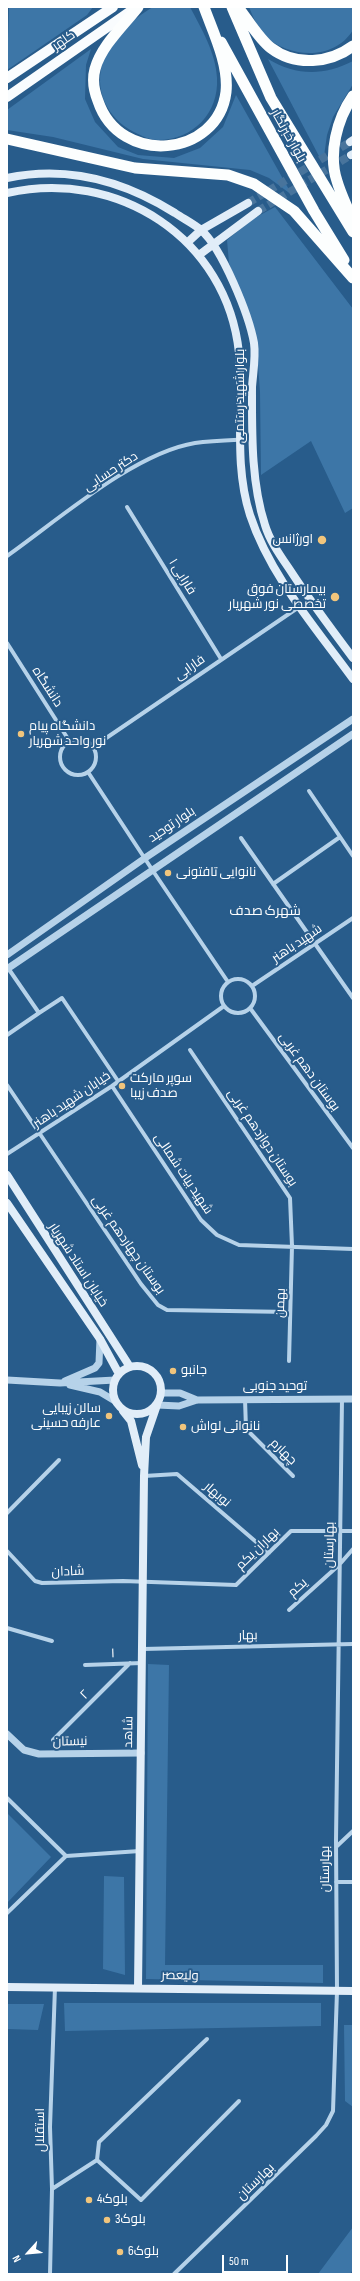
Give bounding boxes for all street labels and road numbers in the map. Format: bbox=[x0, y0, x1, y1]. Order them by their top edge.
street label: کلهر bbox=[49, 28, 79, 54]
street label: بلوار خبرنگار bbox=[267, 106, 309, 166]
street label: بلوار شهید رستمی bbox=[233, 349, 249, 443]
street label: دکتر حسابی bbox=[81, 449, 141, 495]
street label: فارابی ۱ bbox=[165, 556, 199, 598]
street label: فارابی bbox=[172, 652, 208, 684]
street label: دانشگاه bbox=[28, 664, 66, 710]
street label: بلوار توحید bbox=[146, 804, 198, 846]
street label: شهید باهنر bbox=[269, 921, 325, 967]
street label: بوستان دهم غربی bbox=[275, 1029, 343, 1115]
street label: خیابان شهید باهنر bbox=[30, 1068, 114, 1132]
street label: بوستان دوازدهم غربی bbox=[224, 1086, 300, 1190]
street label: شهید بیات شمالی bbox=[150, 1131, 216, 1217]
street label: بوستان چهاردهم غربی bbox=[88, 1193, 168, 1297]
street label: خیابان استاد شهریار bbox=[45, 1220, 111, 1310]
street label: بهمن bbox=[273, 1288, 289, 1318]
street label: توحید جنوبی bbox=[243, 1379, 307, 1395]
street label: چهارم bbox=[266, 1436, 300, 1468]
street label: نوبهار bbox=[200, 1479, 234, 1511]
street label: بهارستان bbox=[322, 1522, 338, 1568]
street label: بهاران یکم bbox=[233, 1525, 283, 1573]
street label: شادان bbox=[51, 1564, 85, 1580]
street label: یکم bbox=[285, 1575, 311, 1601]
street label: بهار bbox=[238, 1628, 258, 1644]
street label: ۱ bbox=[111, 1646, 115, 1662]
street label: ۲ bbox=[77, 1687, 93, 1703]
street label: شاهد bbox=[121, 1716, 137, 1748]
street label: نيستان bbox=[52, 1734, 88, 1750]
street label: بهارستان bbox=[318, 1846, 334, 1892]
street label: ولیعصر bbox=[161, 1968, 199, 1984]
street label: استقلال bbox=[33, 2108, 49, 2152]
street label: بهارستان bbox=[234, 2160, 278, 2204]

